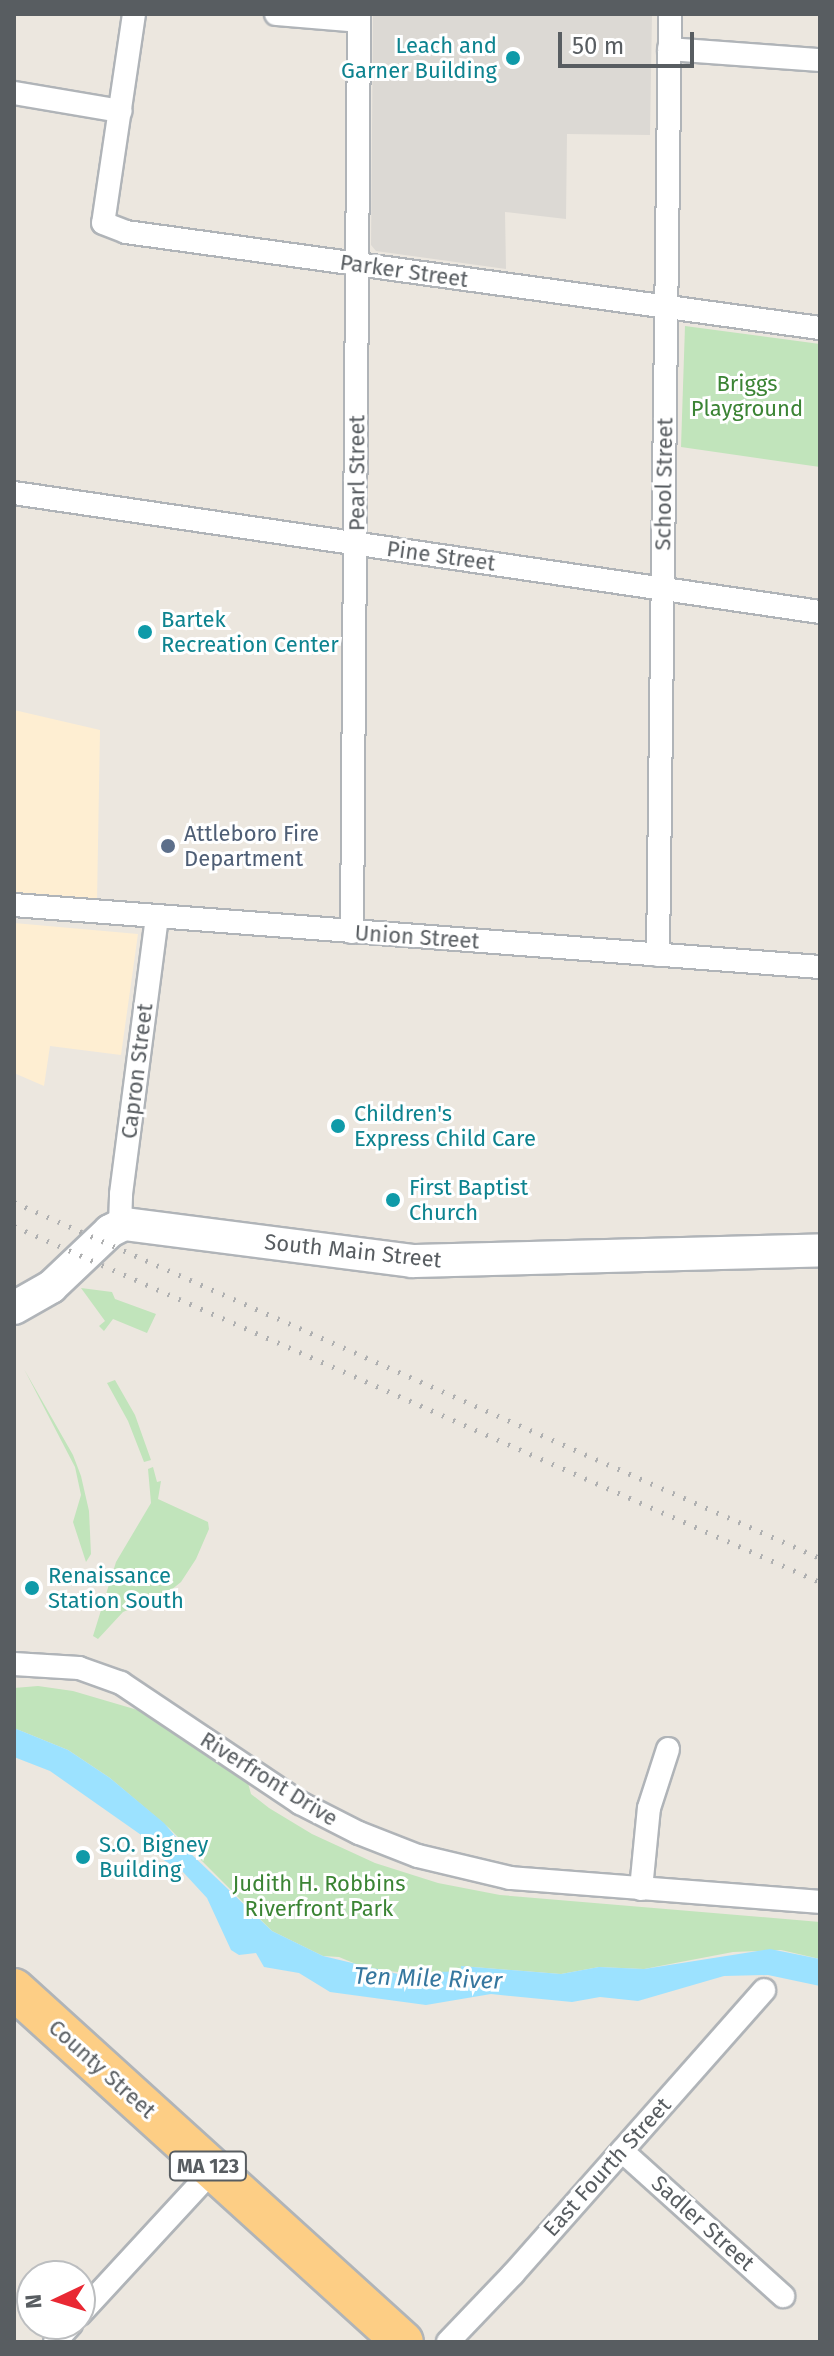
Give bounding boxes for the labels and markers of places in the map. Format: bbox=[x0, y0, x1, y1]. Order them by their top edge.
place label: Leach and Garner Building bbox=[341, 32, 497, 84]
marker: Leach and Garner Building bbox=[504, 49, 522, 67]
place label: Bartek Recreation Center bbox=[161, 606, 339, 658]
marker: Bartek Recreation Center bbox=[136, 623, 154, 641]
place label: Attleboro Fire Department bbox=[184, 820, 319, 872]
marker: Attleboro Fire Department bbox=[159, 837, 177, 855]
place label: Children's Express Child Care bbox=[354, 1100, 536, 1152]
marker: Children's Express Child Care bbox=[329, 1117, 347, 1135]
place label: First Baptist Church bbox=[409, 1174, 528, 1226]
marker: First Baptist Church bbox=[384, 1191, 402, 1209]
place label: Renaissance Station South bbox=[48, 1562, 184, 1614]
marker: Renaissance Station South bbox=[23, 1579, 41, 1597]
place label: S.O. Bigney Building bbox=[99, 1831, 208, 1882]
marker: S.O. Bigney Building bbox=[74, 1848, 92, 1866]

